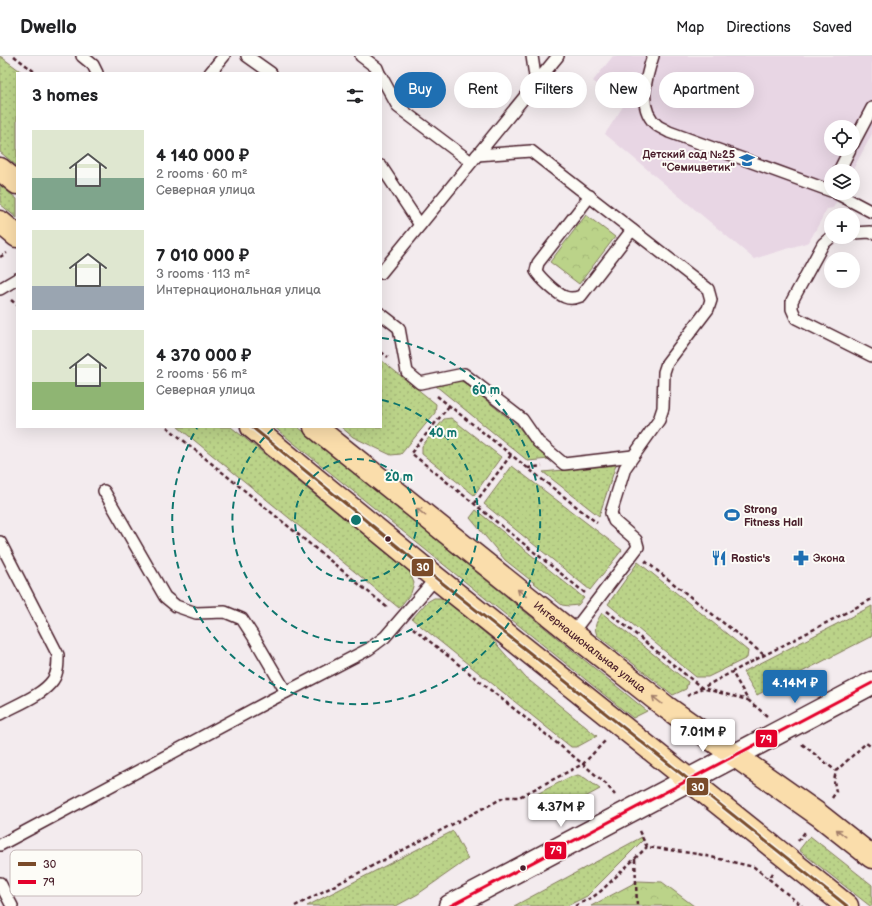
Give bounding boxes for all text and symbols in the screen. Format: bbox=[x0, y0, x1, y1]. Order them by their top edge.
text: Dwello bbox=[20, 16, 77, 39]
text: Map bbox=[676, 19, 704, 36]
text: Directions bbox=[726, 19, 791, 36]
text: Saved bbox=[813, 19, 852, 36]
chip: Buy bbox=[394, 72, 446, 108]
chip: Rent bbox=[454, 72, 512, 108]
chip: Filters bbox=[520, 72, 587, 108]
chip: New bbox=[595, 72, 651, 108]
chip: Apartment bbox=[659, 72, 754, 108]
icon: filters bbox=[344, 85, 366, 107]
text: 3 homes bbox=[32, 86, 98, 106]
map controls bbox=[824, 120, 860, 288]
button: locate bbox=[824, 120, 860, 156]
icon: home bbox=[64, 146, 112, 194]
text: 4 140 000 ₽ bbox=[156, 146, 249, 166]
place label: Детский сад №25 "Семицветик" bbox=[642, 148, 736, 174]
school or university icon: Детский сад №25 "Семицветик" bbox=[738, 151, 756, 169]
button: layers bbox=[824, 164, 860, 200]
text: 2 rooms · 60 m² bbox=[156, 166, 248, 182]
text: Северная улица bbox=[156, 182, 255, 198]
button: + bbox=[824, 208, 860, 244]
icon: home bbox=[64, 246, 112, 294]
text: 7 010 000 ₽ bbox=[156, 246, 249, 266]
button: − bbox=[824, 252, 860, 288]
text: 3 rooms · 113 m² bbox=[156, 266, 250, 282]
text: Интернациональная улица bbox=[156, 282, 321, 298]
icon: home bbox=[64, 346, 112, 394]
text: 4 370 000 ₽ bbox=[156, 346, 251, 366]
text: 2 rooms · 56 m² bbox=[156, 366, 247, 382]
text: Северная улица bbox=[156, 382, 255, 398]
text: 60 m bbox=[472, 383, 500, 398]
text: 40 m bbox=[429, 426, 457, 441]
text: 20 m bbox=[385, 470, 413, 485]
place label: Strong Fitness Hall bbox=[744, 503, 803, 529]
sports icon: Strong Fitness Hall bbox=[723, 506, 741, 524]
one-way arrow bbox=[415, 507, 426, 516]
centre of rings bbox=[349, 513, 363, 527]
unlabelled marker bbox=[383, 534, 393, 544]
restaurant icon: Rostic's bbox=[710, 549, 728, 567]
pharmacy icon: Экона bbox=[792, 549, 810, 567]
place label: Rostic's bbox=[731, 552, 771, 565]
place label: Экона bbox=[813, 552, 846, 565]
line badge: 30 bbox=[411, 558, 434, 577]
text: 30 bbox=[416, 561, 430, 574]
one-way arrow bbox=[517, 589, 528, 597]
street label: Интернациональная улица bbox=[531, 599, 649, 696]
pin: 4.14M ₽ bbox=[758, 670, 832, 704]
text: 4.14M ₽ bbox=[772, 675, 818, 691]
one-way arrow bbox=[652, 695, 663, 704]
pin: 7.01M ₽ bbox=[666, 719, 740, 753]
text: 7.01M ₽ bbox=[680, 724, 726, 740]
line badge: 79 bbox=[755, 729, 778, 748]
text: 79 bbox=[760, 733, 772, 746]
line badge: 30 bbox=[686, 777, 709, 796]
text: 30 bbox=[691, 781, 705, 794]
pin: 4.37M ₽ bbox=[524, 794, 598, 828]
text: 4.37M ₽ bbox=[537, 799, 585, 815]
one-way arrow bbox=[836, 829, 847, 837]
line badge: 79 bbox=[544, 841, 567, 860]
text: 79 bbox=[550, 844, 562, 857]
legend bbox=[10, 850, 142, 896]
text: 30 bbox=[43, 858, 57, 871]
unlabelled marker bbox=[518, 863, 528, 873]
text: 79 bbox=[43, 876, 55, 889]

